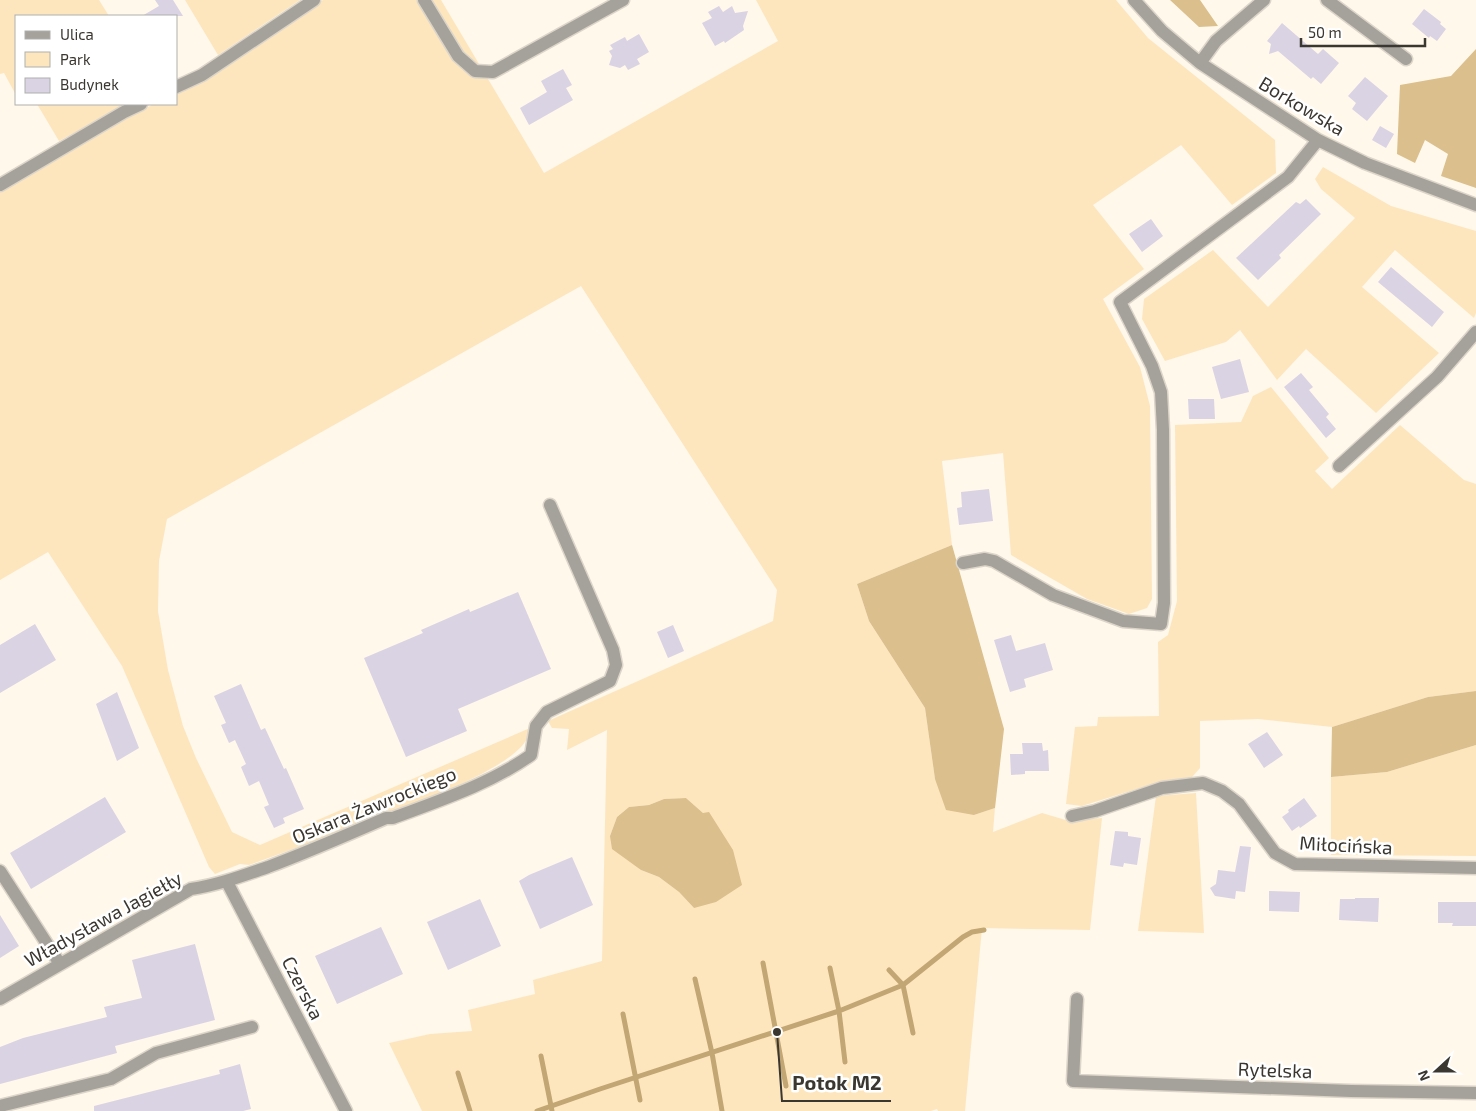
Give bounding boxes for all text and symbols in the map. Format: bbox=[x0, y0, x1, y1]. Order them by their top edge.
legend bbox=[15, 15, 178, 105]
scale bar bbox=[1301, 15, 1425, 47]
text: 50 m bbox=[1308, 23, 1342, 41]
text: Ulica bbox=[60, 25, 94, 43]
text: Park bbox=[60, 50, 91, 68]
street label: Borkowska bbox=[1255, 71, 1349, 140]
text: Budynek bbox=[60, 75, 119, 93]
street label: Oskara Żawrockiego bbox=[288, 761, 459, 848]
street label: Miłocińska bbox=[1299, 831, 1393, 858]
street label: Władysława Jagiełły bbox=[20, 866, 185, 971]
street label: Czerska bbox=[278, 952, 329, 1023]
north arrow bbox=[1411, 1046, 1461, 1096]
street label: Rytelska bbox=[1237, 1057, 1313, 1082]
callout: Potok M2 bbox=[782, 1066, 891, 1101]
text: N bbox=[1414, 1068, 1433, 1084]
text: Potok M2 bbox=[792, 1070, 882, 1094]

